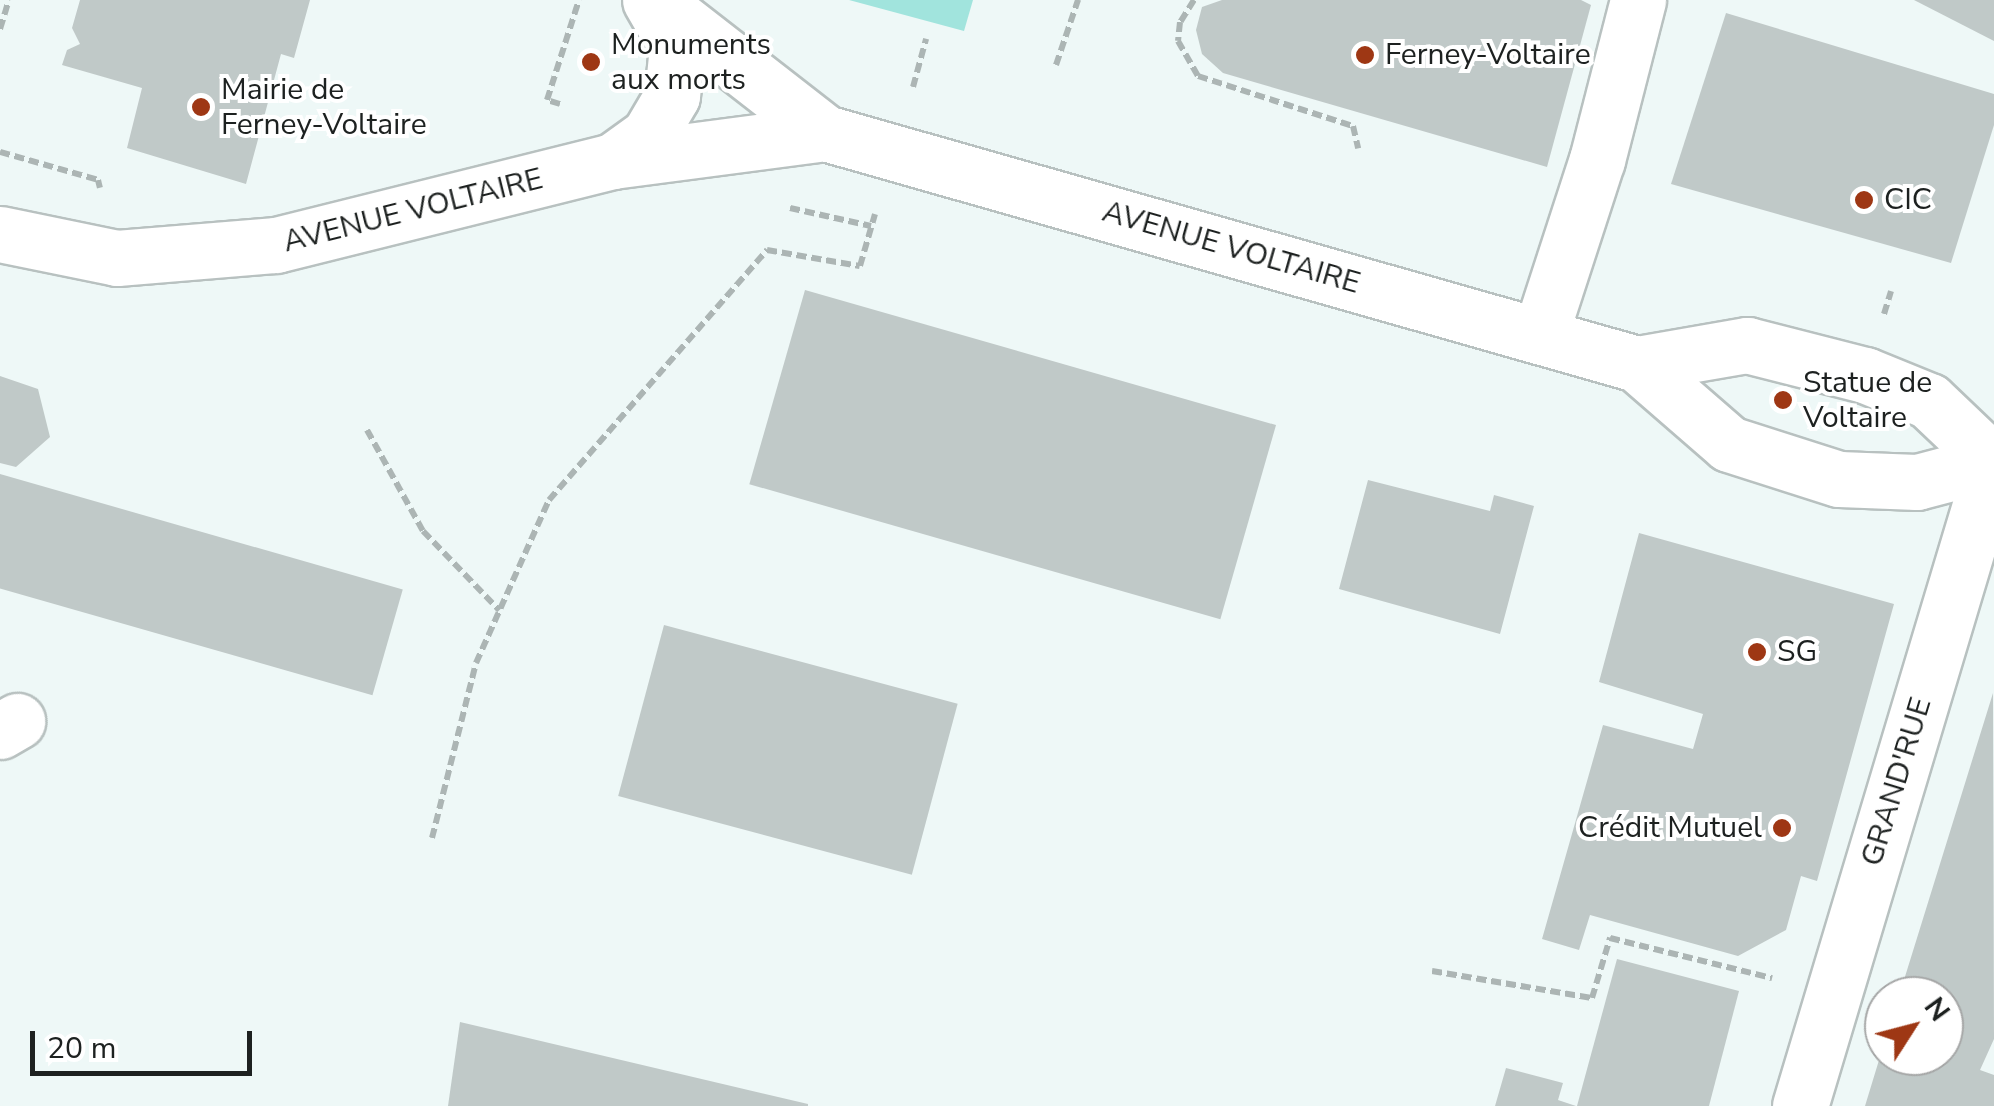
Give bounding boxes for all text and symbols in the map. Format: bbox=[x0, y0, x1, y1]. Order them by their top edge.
place label: Monuments aux morts bbox=[611, 27, 771, 98]
place label: Ferney-Voltaire bbox=[1385, 37, 1591, 73]
marker: Ferney-Voltaire bbox=[1354, 44, 1376, 66]
marker: Monuments aux morts bbox=[580, 51, 602, 73]
place label: Mairie de Ferney-Voltaire bbox=[221, 72, 427, 142]
marker: Mairie de Ferney-Voltaire bbox=[190, 96, 212, 118]
street label: AVENUE VOLTAIRE bbox=[280, 161, 546, 261]
place label: CIC bbox=[1884, 182, 1932, 218]
marker: CIC bbox=[1853, 189, 1875, 211]
street label: AVENUE VOLTAIRE bbox=[1098, 194, 1364, 302]
place label: Statue de Voltaire bbox=[1803, 365, 1932, 436]
marker: Statue de Voltaire bbox=[1772, 389, 1794, 411]
place label: SG bbox=[1777, 634, 1817, 670]
marker: SG bbox=[1746, 641, 1768, 663]
street label: GRAND'RUE bbox=[1854, 694, 1940, 870]
place label: Crédit Mutuel bbox=[1578, 810, 1762, 846]
marker: Crédit Mutuel bbox=[1771, 817, 1793, 839]
north arrow bbox=[1864, 976, 1964, 1076]
text: N bbox=[1915, 990, 1958, 1029]
scale bar bbox=[35, 1011, 258, 1073]
text: 20 m bbox=[47, 1028, 116, 1069]

